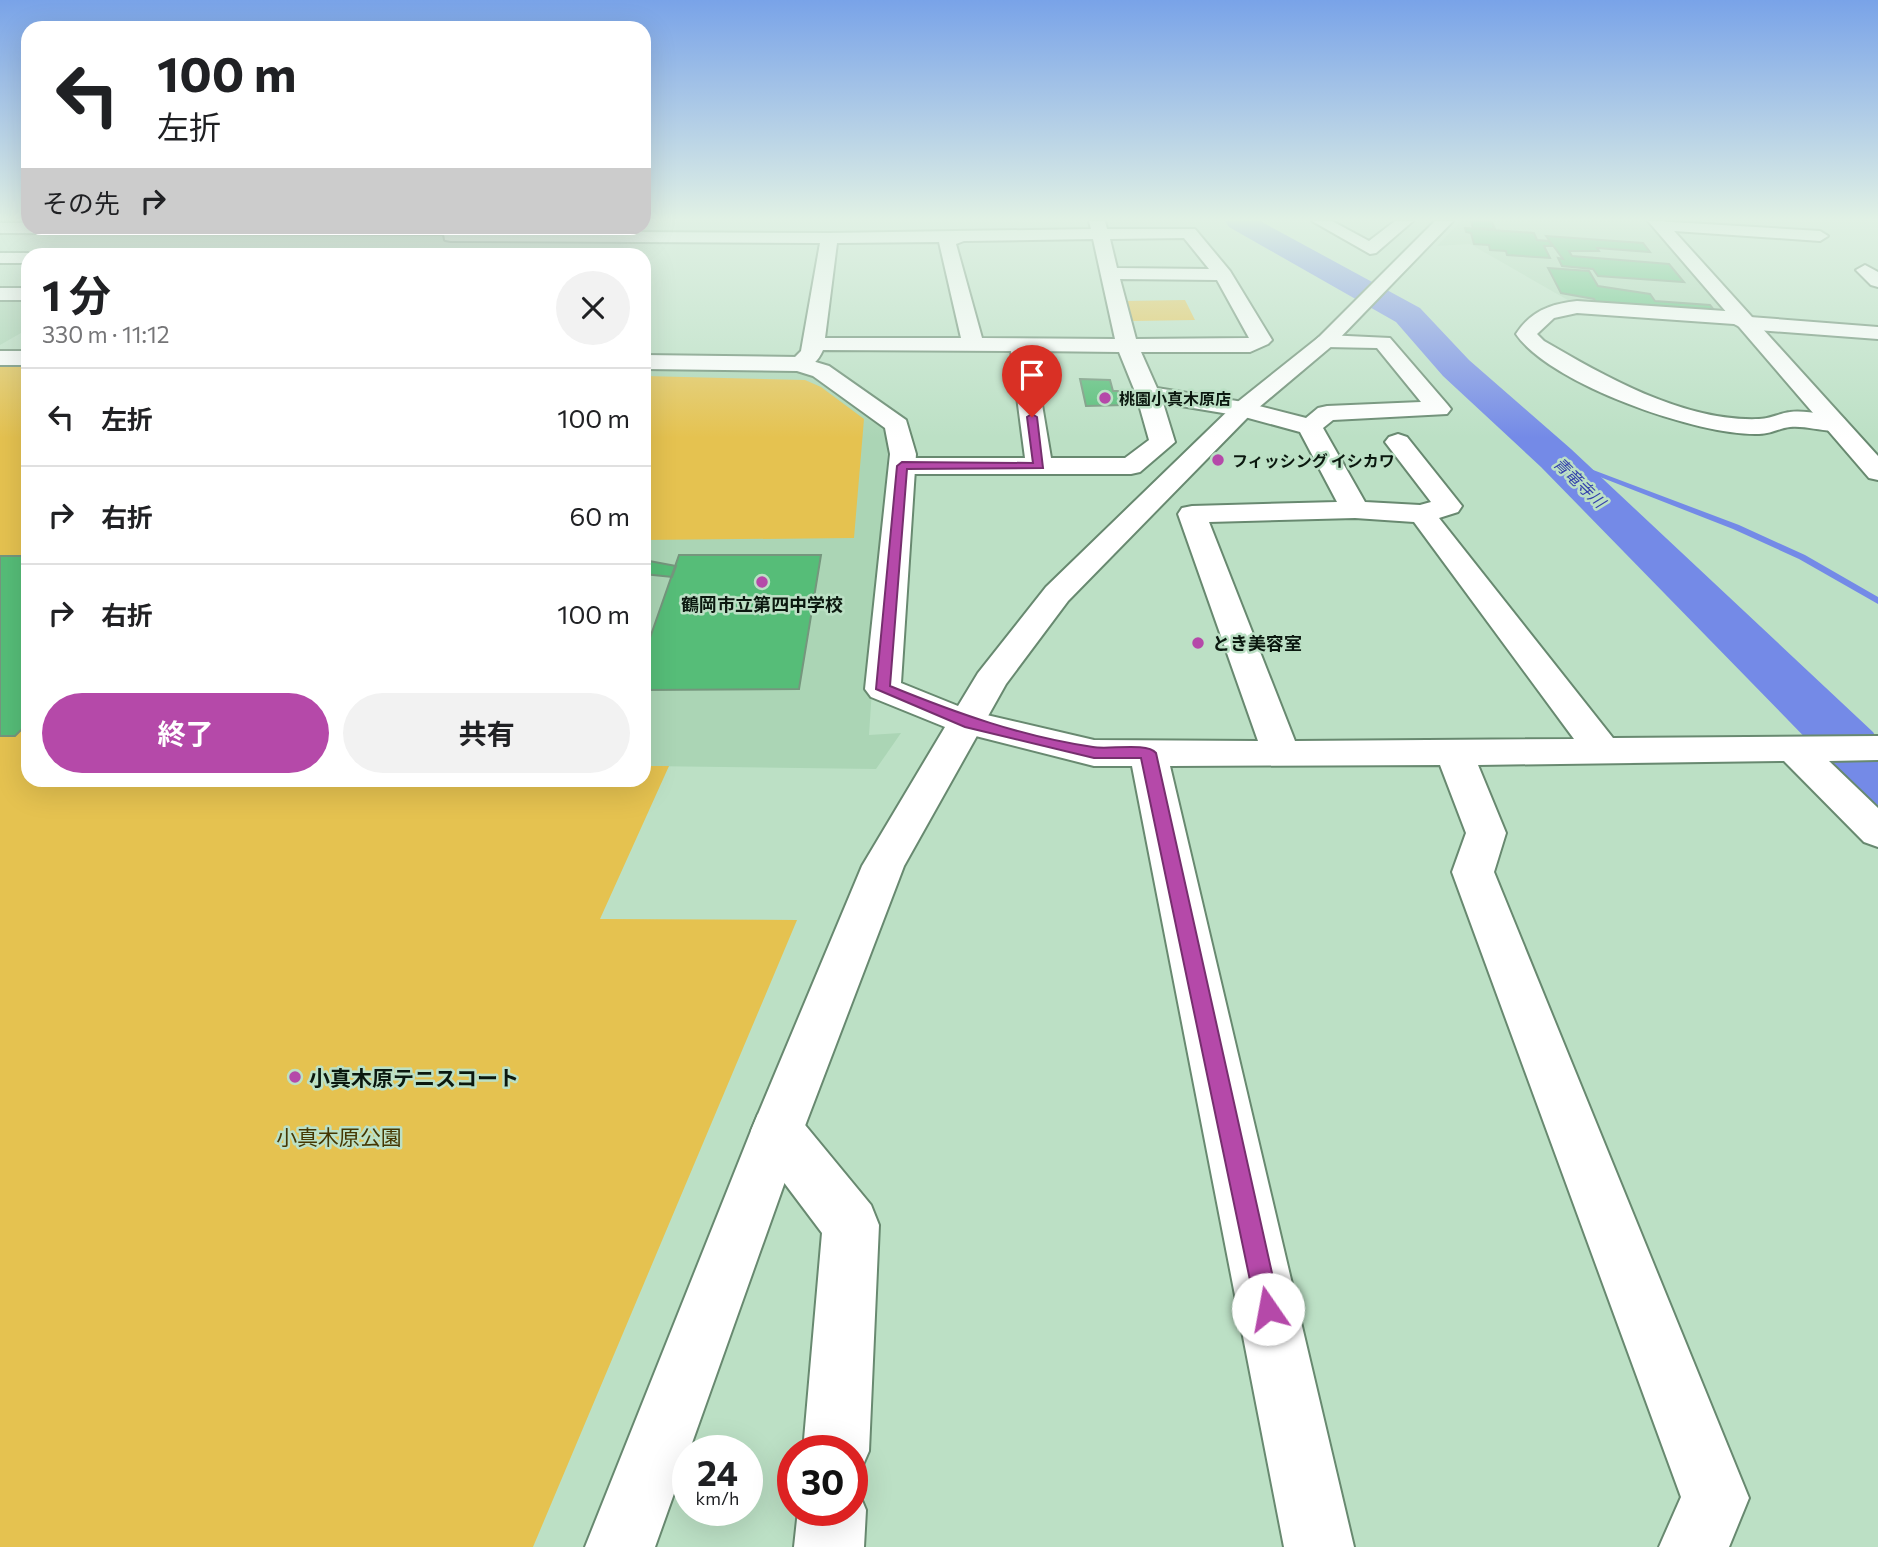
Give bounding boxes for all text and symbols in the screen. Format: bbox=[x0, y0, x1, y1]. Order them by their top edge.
text: 100 m bbox=[157, 42, 296, 102]
icon: left bbox=[42, 49, 133, 140]
text: 左折 bbox=[157, 106, 221, 146]
icon: right bbox=[134, 182, 172, 220]
text: その先 bbox=[42, 187, 120, 218]
text: 1 分 bbox=[42, 268, 111, 320]
button: close bbox=[556, 271, 630, 345]
text: 330 m · 11:12 bbox=[42, 320, 170, 348]
pin bbox=[1002, 345, 1062, 417]
icon: arrive bbox=[1013, 356, 1051, 394]
place label: 桃園小真木原店 bbox=[1119, 389, 1231, 408]
marker: 桃園小真木原店 bbox=[1097, 390, 1113, 406]
icon: left bbox=[42, 398, 80, 436]
text: 100 m bbox=[557, 402, 630, 433]
text: 左折 bbox=[101, 403, 153, 434]
place label: フィッシング イシカワ bbox=[1232, 451, 1395, 470]
marker: フィッシング イシカワ bbox=[1210, 452, 1226, 468]
water label: 青竜寺川 bbox=[1550, 453, 1611, 512]
icon: right bbox=[42, 496, 80, 534]
text: 60 m bbox=[570, 500, 630, 531]
text: 右折 bbox=[101, 501, 153, 532]
marker: 鶴岡市立第四中学校 bbox=[754, 574, 770, 590]
place label: 鶴岡市立第四中学校 bbox=[681, 593, 843, 615]
icon: right bbox=[42, 594, 80, 632]
text: 100 m bbox=[557, 598, 630, 629]
text: 右折 bbox=[101, 599, 153, 630]
place label: とき美容室 bbox=[1212, 632, 1302, 654]
marker: とき美容室 bbox=[1190, 635, 1206, 651]
button: 終了 bbox=[42, 693, 329, 773]
button: 共有 bbox=[343, 693, 630, 773]
place label: 小真木原テニスコート bbox=[309, 1065, 519, 1090]
marker: 小真木原テニスコート bbox=[287, 1069, 303, 1085]
park label: 小真木原公園 bbox=[276, 1124, 402, 1149]
position arrow bbox=[1231, 1272, 1305, 1346]
speed limit sign: 30 bbox=[777, 1435, 868, 1526]
text: 24 bbox=[697, 1450, 738, 1493]
text: km/h bbox=[696, 1487, 739, 1509]

